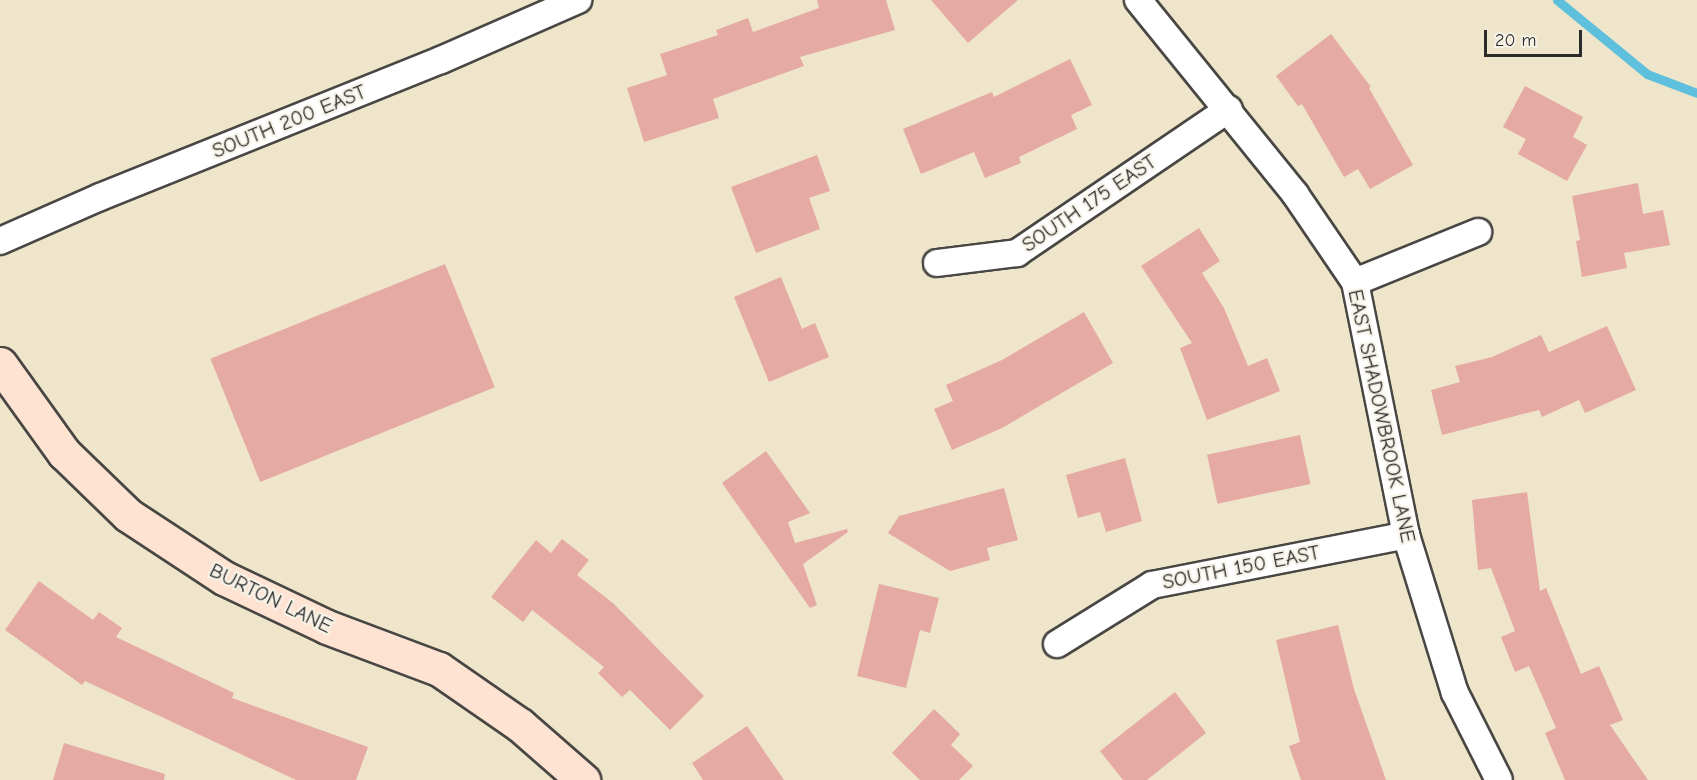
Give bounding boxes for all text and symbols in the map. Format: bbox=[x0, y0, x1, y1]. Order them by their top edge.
scale bar bbox=[1487, 18, 1584, 56]
text: 20 m bbox=[1495, 30, 1536, 51]
street label: SOUTH 200 EAST bbox=[208, 79, 370, 163]
street label: SOUTH 175 EAST bbox=[1017, 149, 1161, 257]
street label: EAST SHADOWBROOK LANE bbox=[1343, 287, 1421, 545]
street label: SOUTH 150 EAST bbox=[1160, 539, 1322, 595]
street label: BURTON LANE bbox=[206, 557, 336, 639]

